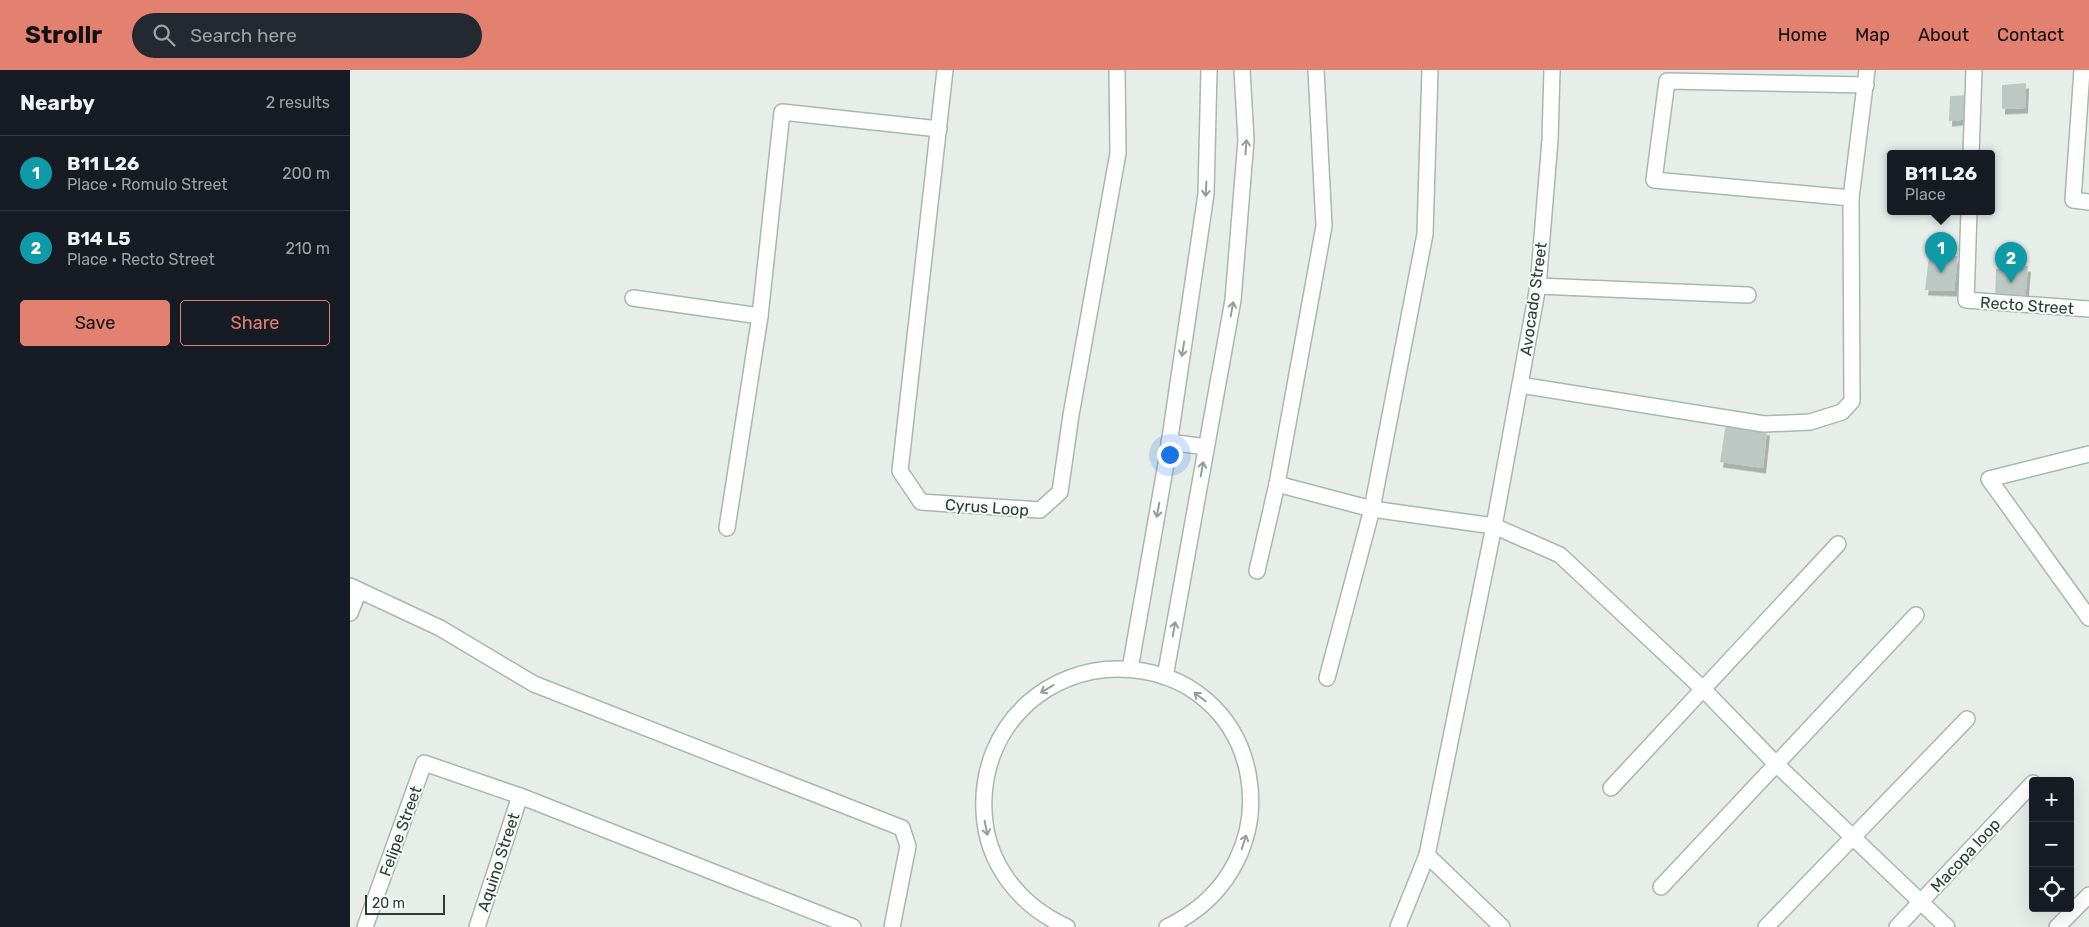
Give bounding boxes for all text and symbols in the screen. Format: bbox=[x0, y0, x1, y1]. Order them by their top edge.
search box bbox=[132, 13, 482, 58]
text: Strollr bbox=[25, 21, 102, 49]
icon: search bbox=[150, 21, 178, 49]
text: Search here bbox=[190, 24, 297, 47]
text: Home bbox=[1778, 24, 1827, 46]
text: Map bbox=[1855, 24, 1890, 46]
text: About bbox=[1918, 24, 1969, 46]
text: Contact bbox=[1997, 24, 2064, 46]
text: Nearby bbox=[20, 90, 95, 115]
text: 2 results bbox=[266, 93, 330, 112]
one-way arrow bbox=[1241, 139, 1250, 155]
popup bbox=[1887, 150, 1995, 215]
text: B11 L26 bbox=[67, 152, 139, 175]
text: B11 L26 bbox=[1905, 162, 1977, 185]
text: 1 bbox=[32, 164, 40, 183]
text: 200 m bbox=[282, 164, 330, 183]
text: Place · Romulo Street bbox=[67, 175, 228, 194]
one-way arrow bbox=[1202, 180, 1211, 196]
text: Place bbox=[1905, 185, 1946, 204]
text: B14 L5 bbox=[67, 227, 130, 250]
pin: 1 bbox=[1925, 232, 1957, 273]
text: 2 bbox=[31, 239, 41, 258]
text: 210 m bbox=[285, 239, 330, 258]
street label: Avocado Street bbox=[1516, 241, 1551, 357]
pin: 2 bbox=[1995, 242, 2027, 283]
text: Place · Recto Street bbox=[67, 250, 215, 269]
street label: Recto Street bbox=[1980, 293, 2074, 318]
button: Save bbox=[20, 300, 170, 346]
button: Share bbox=[180, 300, 330, 346]
one-way arrow bbox=[1227, 301, 1237, 317]
one-way arrow bbox=[1178, 341, 1188, 357]
your location bbox=[1157, 442, 1183, 468]
one-way arrow bbox=[1198, 461, 1208, 477]
street label: Cyrus Loop bbox=[944, 495, 1030, 520]
one-way arrow bbox=[1152, 502, 1162, 518]
one-way arrow bbox=[1169, 621, 1179, 637]
one-way arrow bbox=[1041, 684, 1055, 694]
one-way arrow bbox=[1194, 691, 1207, 702]
map controls bbox=[2029, 777, 2074, 912]
button: + bbox=[2029, 777, 2074, 822]
street label: Felipe Street bbox=[375, 783, 426, 879]
street label: Aquino Street bbox=[474, 810, 523, 914]
street label: Macopa loop bbox=[1926, 815, 2004, 896]
one-way arrow bbox=[982, 820, 991, 836]
button: − bbox=[2029, 822, 2074, 867]
one-way arrow bbox=[1240, 834, 1250, 850]
button: locate bbox=[2029, 867, 2074, 912]
scale bar bbox=[365, 892, 445, 915]
text: 20 m bbox=[372, 895, 405, 912]

